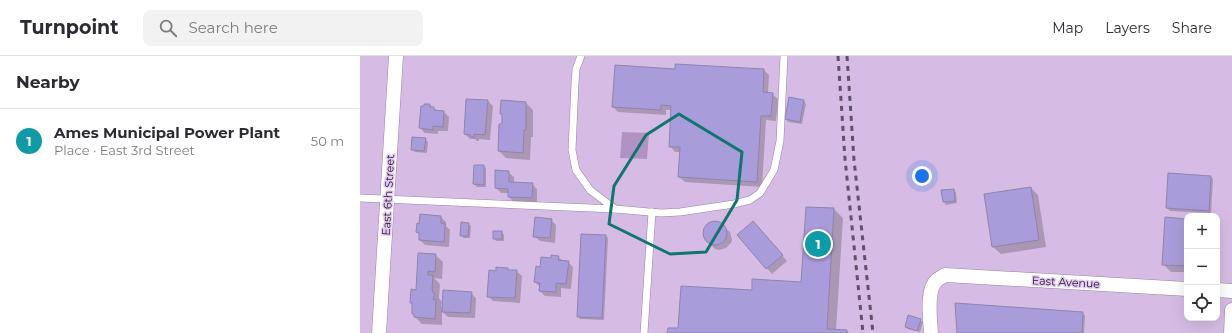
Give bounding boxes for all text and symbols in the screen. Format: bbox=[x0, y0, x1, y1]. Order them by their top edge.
search box bbox=[143, 10, 423, 46]
text: Turnpoint bbox=[20, 16, 119, 39]
icon: search bbox=[157, 17, 179, 39]
text: Search here bbox=[189, 18, 278, 37]
text: Map bbox=[1052, 19, 1083, 37]
text: Layers bbox=[1105, 19, 1150, 37]
text: Share bbox=[1172, 19, 1212, 37]
text: Nearby bbox=[16, 72, 80, 92]
text: Ames Municipal Power Plant bbox=[54, 123, 280, 142]
text: 1 bbox=[26, 133, 32, 149]
text: 50 m bbox=[311, 133, 344, 149]
text: Place · East 3rd Street bbox=[54, 142, 195, 158]
street label: East 6th Street bbox=[379, 154, 397, 236]
your location bbox=[912, 166, 932, 186]
map controls bbox=[1184, 213, 1220, 321]
button: + bbox=[1184, 213, 1220, 249]
pin: 1 bbox=[805, 229, 831, 259]
button: − bbox=[1184, 249, 1220, 285]
street label: East Avenue bbox=[1032, 273, 1101, 291]
button: locate bbox=[1184, 285, 1220, 321]

